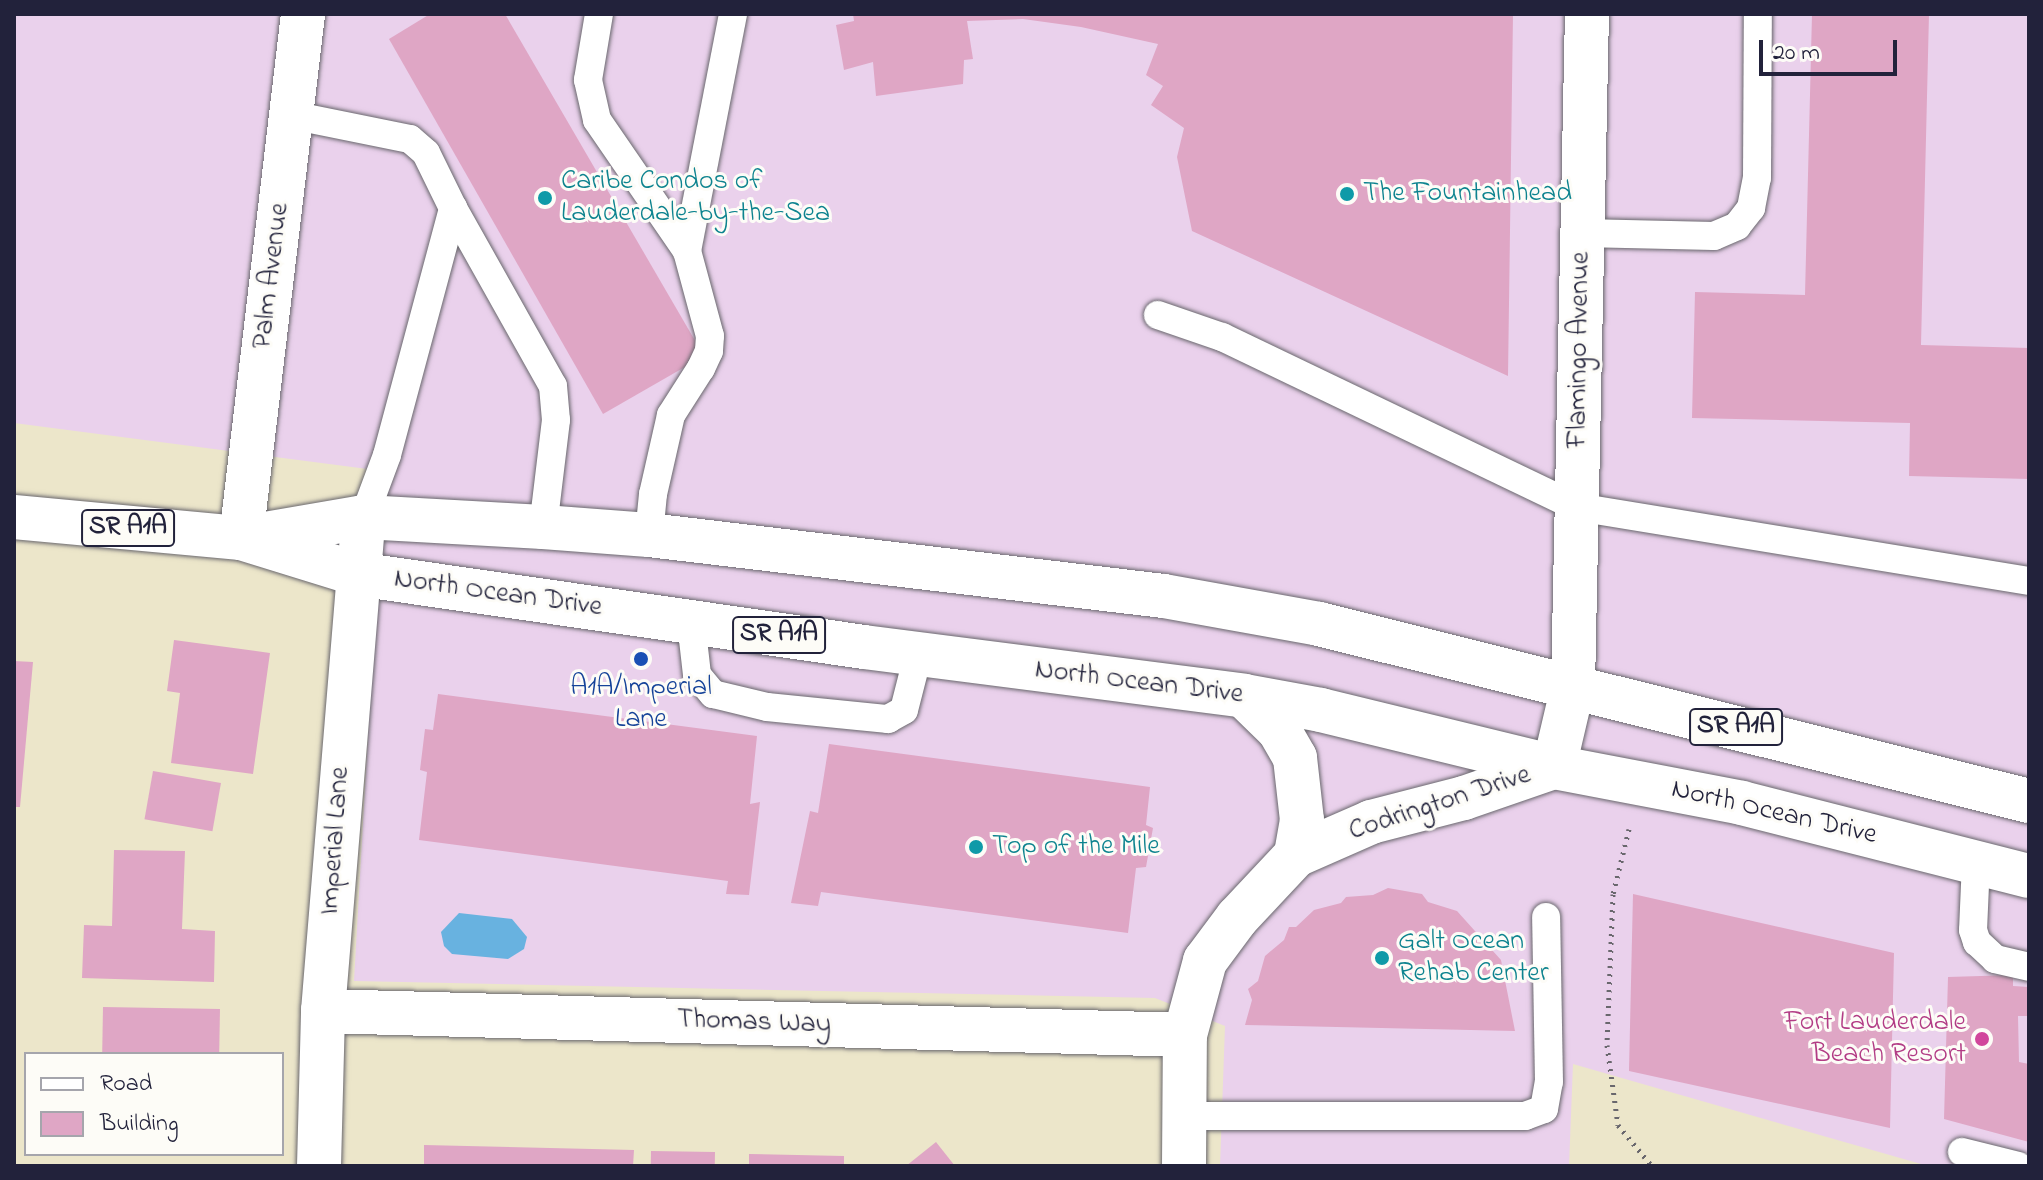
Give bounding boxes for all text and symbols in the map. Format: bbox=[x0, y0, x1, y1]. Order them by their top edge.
scale bar bbox=[1763, 24, 1901, 74]
text: 20 m bbox=[1773, 36, 1820, 71]
place label: Caribe Condos of Lauderdale-by-the-Sea bbox=[561, 165, 830, 231]
place label: The Fountainhead bbox=[1363, 177, 1572, 211]
marker: The Fountainhead bbox=[1338, 185, 1356, 203]
marker: Caribe Condos of Lauderdale-by-the-Sea bbox=[536, 189, 554, 207]
street label: Palm Avenue bbox=[246, 201, 298, 351]
street label: Flamingo Avenue bbox=[1561, 252, 1599, 448]
road number: SR A1A bbox=[80, 506, 176, 550]
street label: North Ocean Drive bbox=[392, 563, 604, 625]
road number: SR A1A bbox=[731, 613, 827, 657]
marker: A1A/Imperial Lane bbox=[632, 650, 650, 668]
street label: North Ocean Drive bbox=[1033, 654, 1245, 712]
place label: A1A/Imperial Lane bbox=[570, 671, 712, 737]
road number: SR A1A bbox=[1688, 705, 1784, 749]
street label: Codrington Drive bbox=[1345, 759, 1535, 849]
street label: Imperial Lane bbox=[314, 766, 358, 916]
street label: North Ocean Drive bbox=[1668, 773, 1880, 853]
place label: Top of the Mile bbox=[992, 830, 1160, 864]
marker: Top of the Mile bbox=[967, 838, 985, 856]
place label: Galt Ocean Rehab Center bbox=[1398, 925, 1549, 991]
marker: Galt Ocean Rehab Center bbox=[1373, 949, 1391, 967]
street label: Thomas Way bbox=[676, 1004, 832, 1042]
place label: Fort Lauderdale Beach Resort bbox=[1784, 1006, 1966, 1072]
marker: Fort Lauderdale Beach Resort bbox=[1973, 1030, 1991, 1048]
legend bbox=[24, 1052, 284, 1156]
text: Road bbox=[100, 1067, 152, 1102]
text: Building bbox=[100, 1107, 179, 1142]

